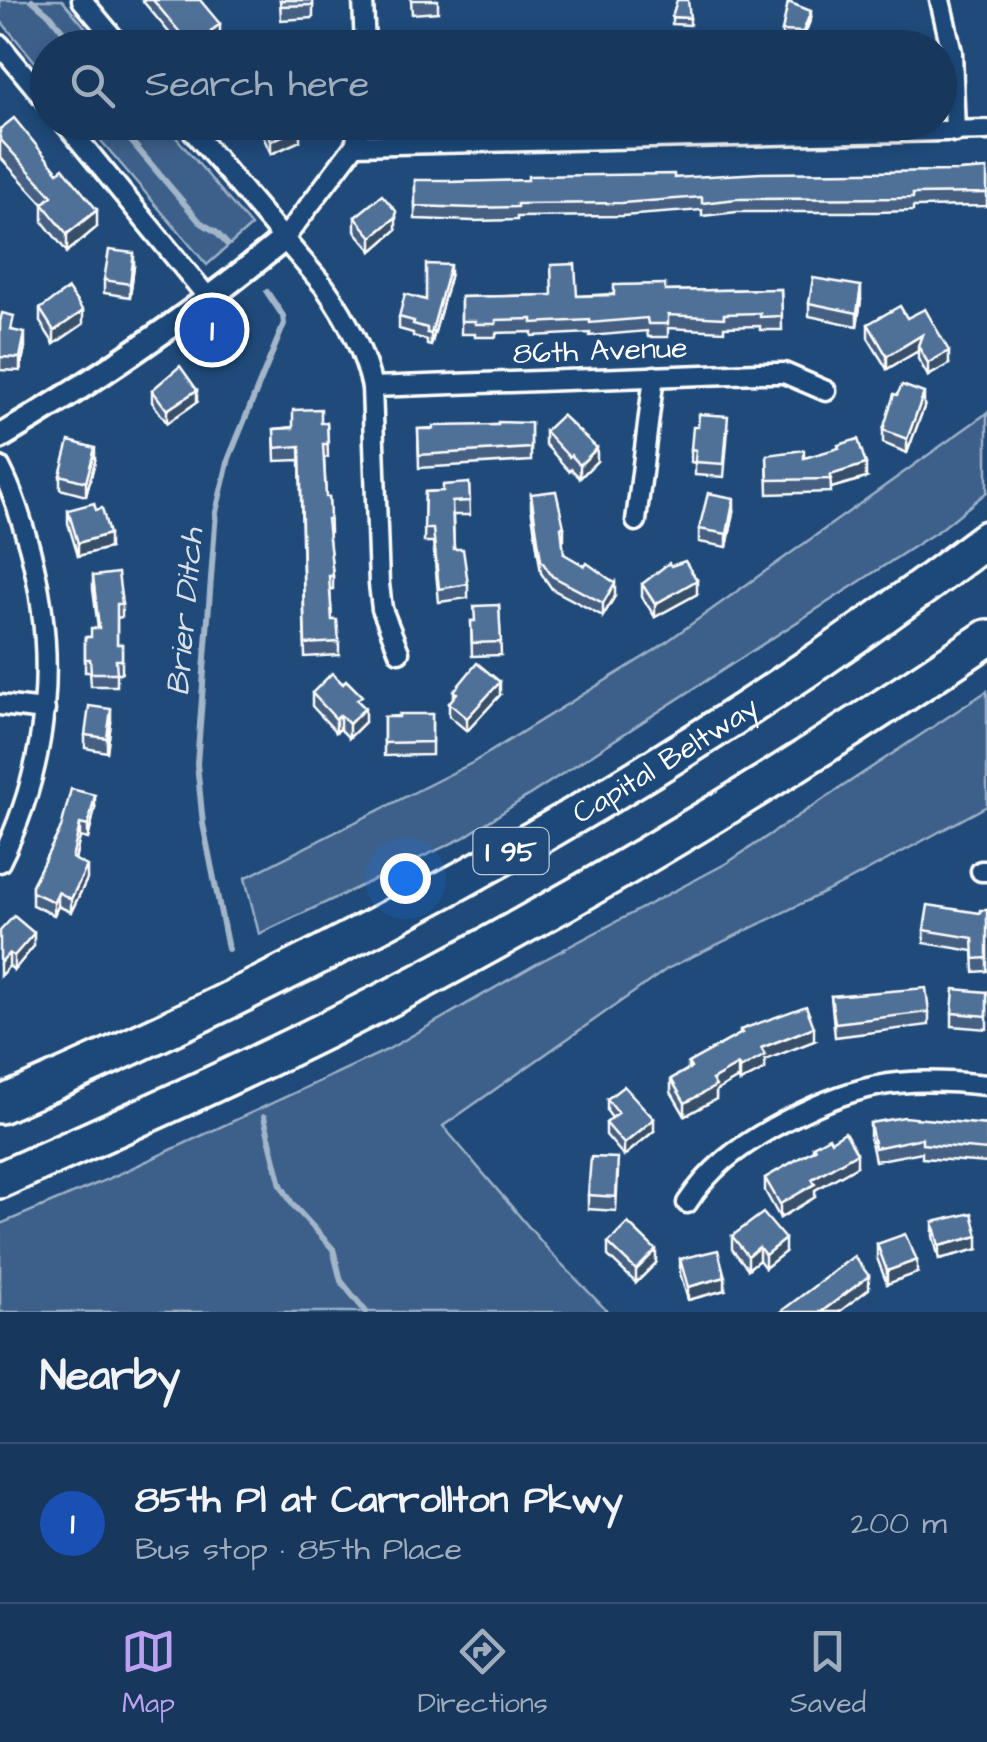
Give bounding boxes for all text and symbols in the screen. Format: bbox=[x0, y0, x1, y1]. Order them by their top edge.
search box bbox=[30, 30, 957, 140]
icon: search bbox=[65, 58, 120, 113]
text: Search here bbox=[145, 59, 369, 111]
pin: 1 bbox=[180, 292, 244, 368]
street label: 86th Avenue bbox=[512, 327, 688, 375]
water label: Brier Ditch bbox=[156, 526, 215, 698]
street label: Capital Beltway bbox=[564, 687, 768, 834]
road number: I 95 bbox=[474, 828, 548, 874]
your location bbox=[380, 853, 431, 904]
text: Nearby bbox=[40, 1348, 180, 1406]
text: 85th Pl at Carrollton Pkwy bbox=[135, 1475, 623, 1527]
text: 1 bbox=[70, 1501, 75, 1546]
text: 200 m bbox=[851, 1501, 947, 1546]
text: Bus stop · 85th Place bbox=[135, 1527, 462, 1572]
tab: Map bbox=[121, 1624, 176, 1723]
tab: Directions bbox=[418, 1624, 548, 1723]
tab: Saved bbox=[790, 1624, 866, 1723]

